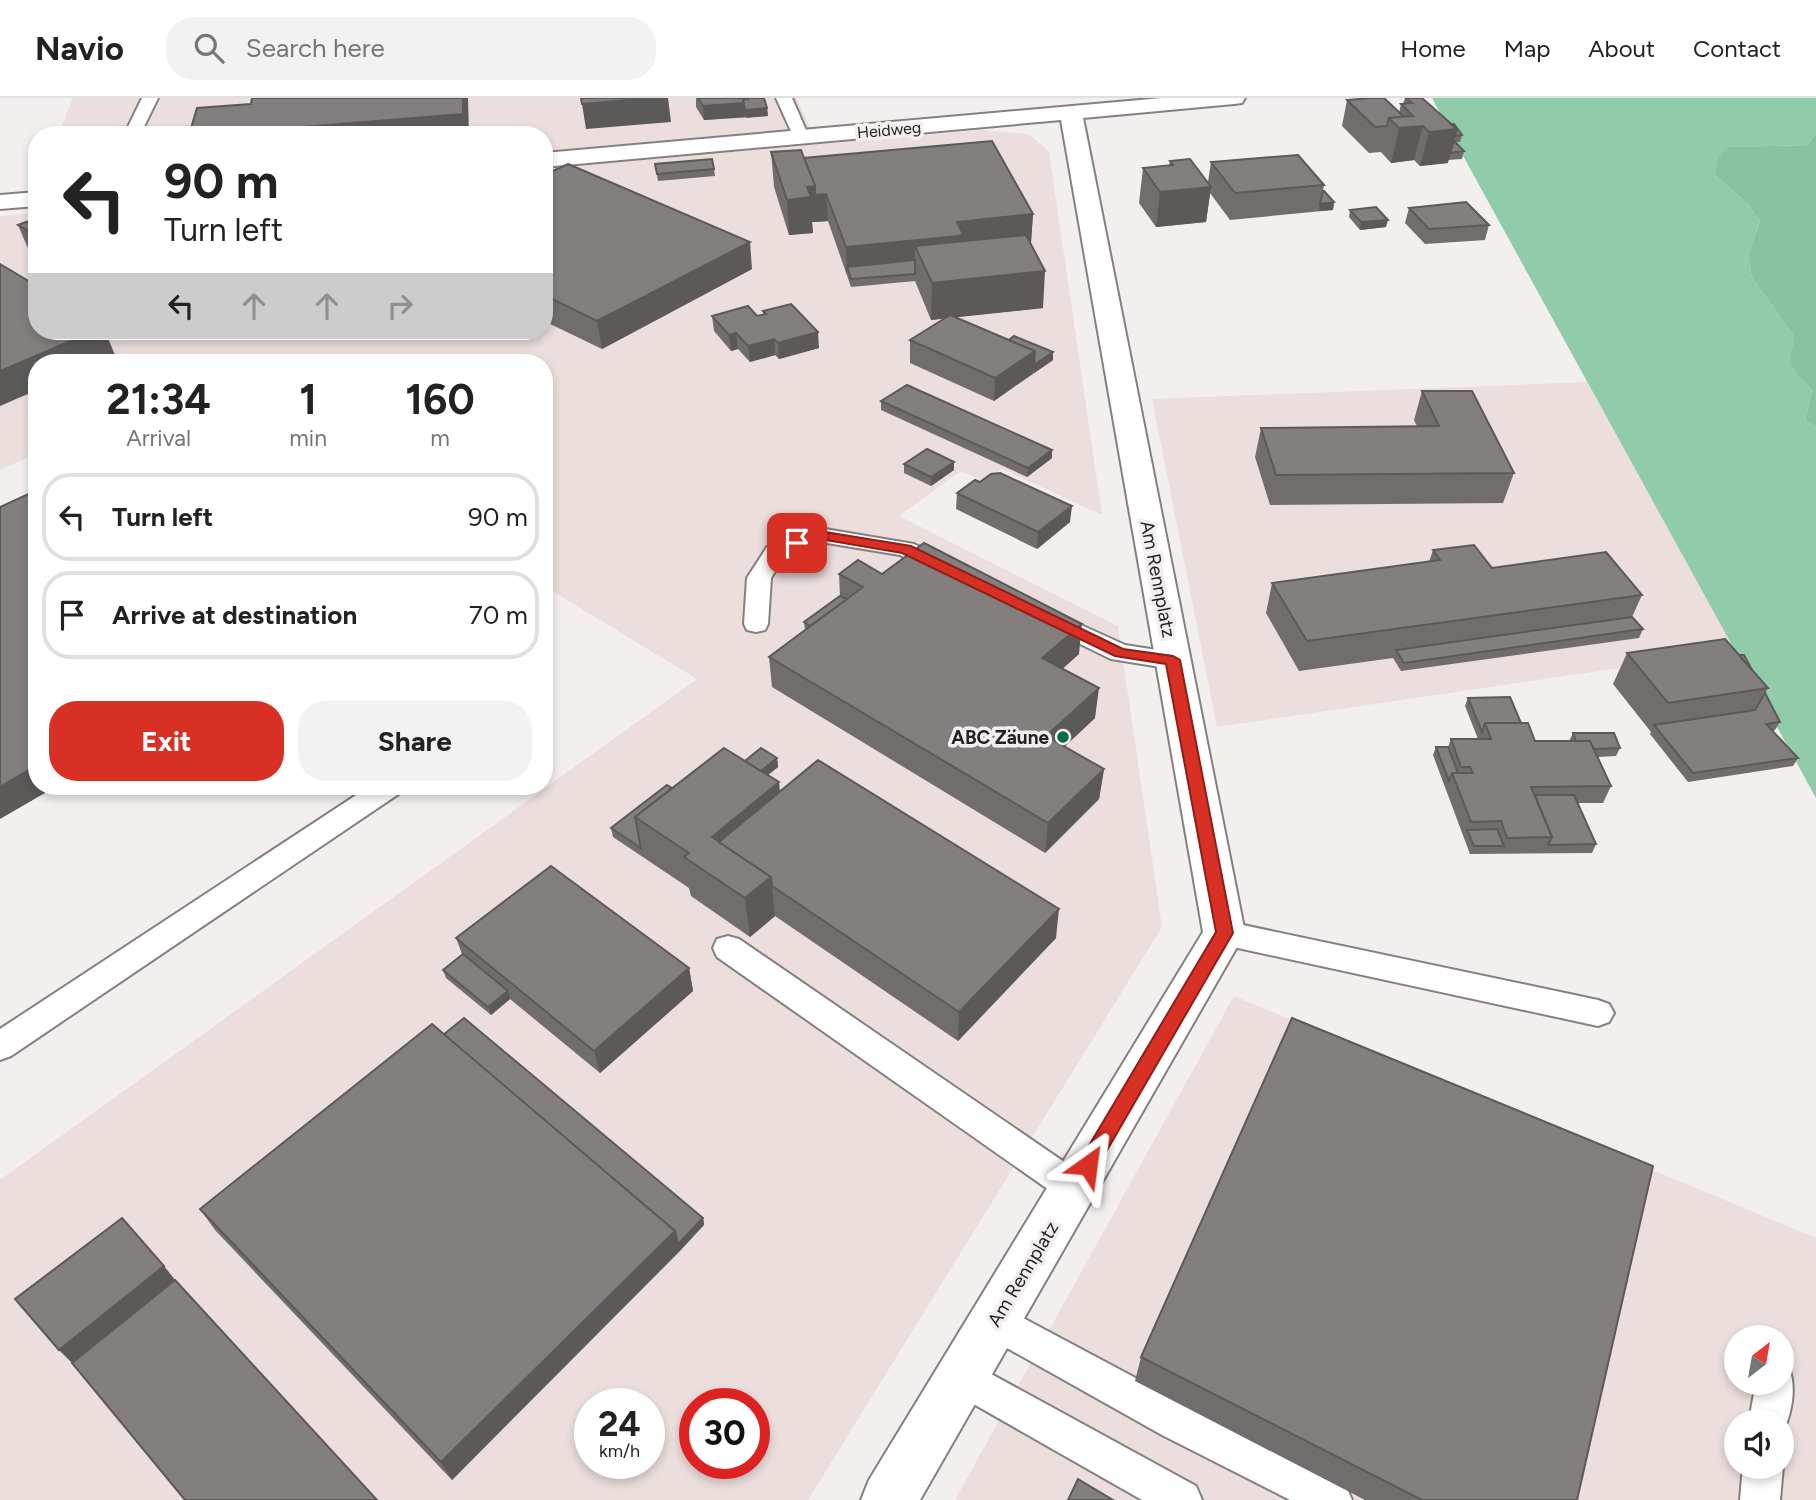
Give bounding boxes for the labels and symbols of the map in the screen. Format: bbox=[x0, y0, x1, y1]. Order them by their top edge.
street label: Heidweg bbox=[856, 118, 922, 142]
pin bbox=[767, 513, 827, 573]
street label: Am Rennplatz bbox=[1135, 518, 1181, 640]
place label: ABC Zäune bbox=[951, 726, 1049, 749]
marker: ABC Zäune bbox=[1055, 729, 1071, 745]
position arrow bbox=[1051, 1128, 1125, 1202]
street label: Am Rennplatz bbox=[983, 1217, 1063, 1331]
north arrow bbox=[1724, 1325, 1794, 1395]
speed limit sign: 30 bbox=[679, 1388, 770, 1479]

